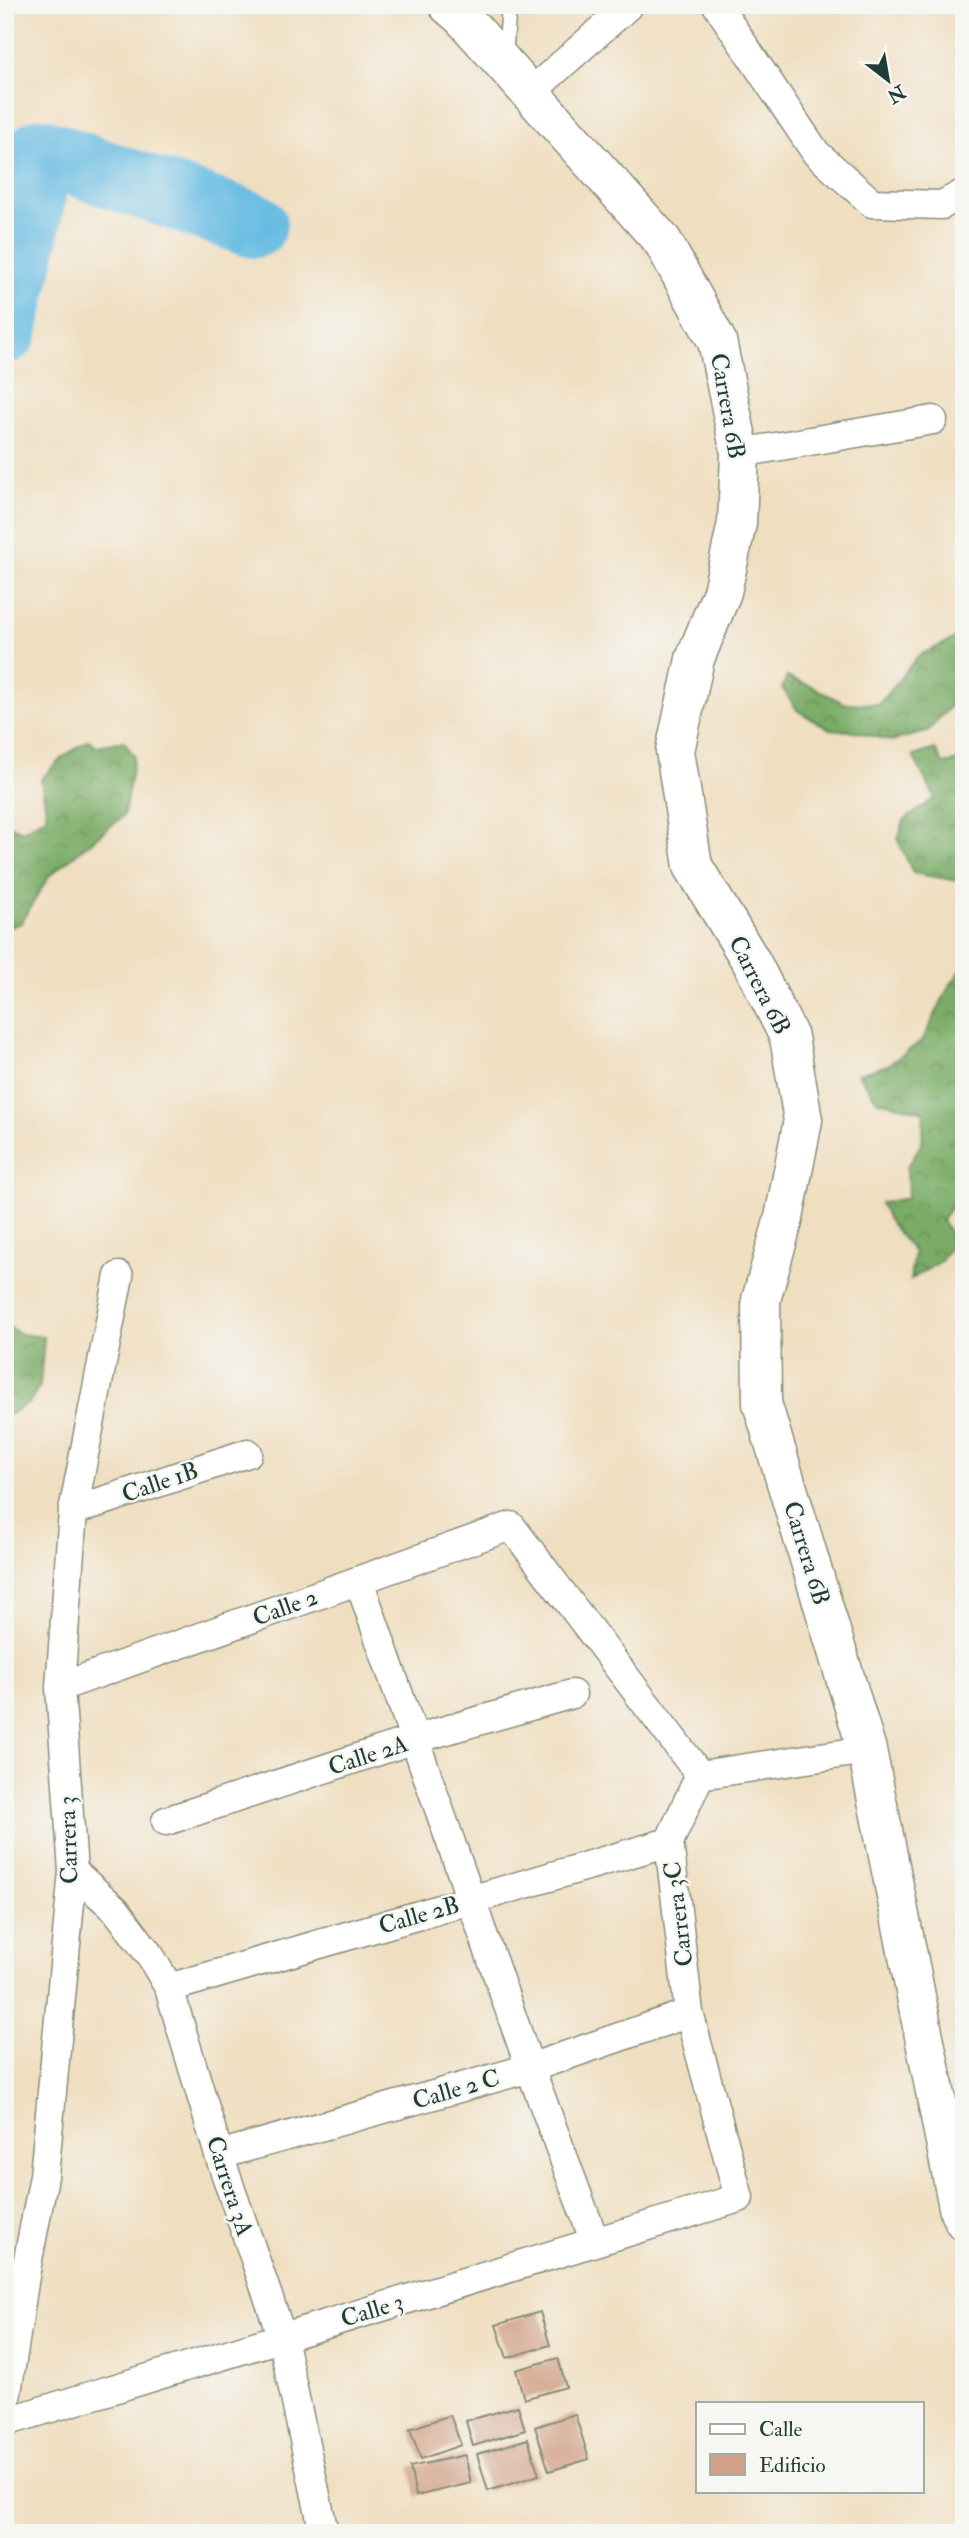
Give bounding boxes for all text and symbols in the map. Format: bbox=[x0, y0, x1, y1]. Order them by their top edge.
north arrow bbox=[853, 46, 923, 116]
text: N bbox=[882, 79, 911, 109]
street label: Carrera 6B bbox=[703, 351, 752, 461]
street label: Carrera 6B bbox=[721, 931, 798, 1040]
street label: Calle 1B bbox=[118, 1455, 203, 1510]
street label: Carrera 6B bbox=[776, 1498, 837, 1609]
street label: Calle 2 bbox=[248, 1581, 322, 1633]
street label: Calle 2A bbox=[324, 1728, 412, 1783]
street label: Carrera 3 bbox=[51, 1795, 86, 1885]
street label: Carrera 3C bbox=[657, 1860, 700, 1968]
street label: Calle 2B bbox=[375, 1889, 463, 1942]
street label: Calle 2 C bbox=[409, 2062, 503, 2117]
street label: Carrera 3A bbox=[199, 2132, 260, 2240]
street label: Calle 3 bbox=[337, 2286, 407, 2335]
legend bbox=[696, 2402, 923, 2492]
text: Calle bbox=[759, 2416, 803, 2443]
text: Edificio bbox=[759, 2452, 826, 2479]

